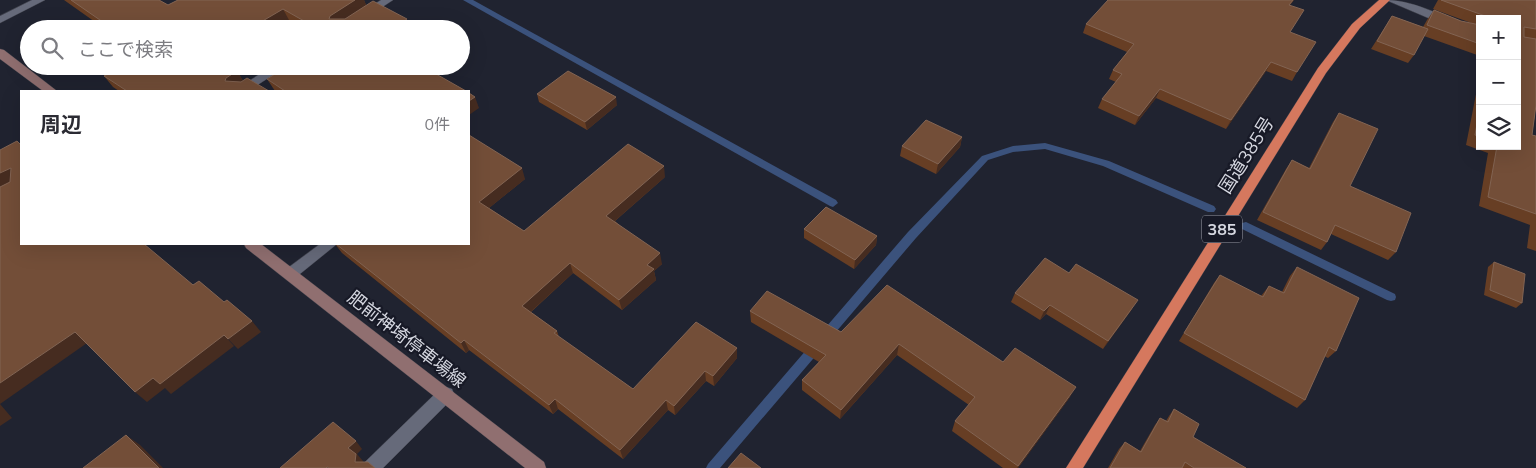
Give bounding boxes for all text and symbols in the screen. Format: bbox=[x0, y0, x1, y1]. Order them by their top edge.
map controls bbox=[1476, 15, 1521, 150]
button: + bbox=[1476, 15, 1521, 60]
search box bbox=[20, 20, 470, 75]
icon: search bbox=[38, 34, 66, 62]
text: ここで検索 bbox=[78, 37, 173, 61]
button: − bbox=[1476, 60, 1521, 105]
button: layers bbox=[1476, 105, 1521, 150]
text: 周辺 bbox=[40, 111, 82, 137]
street label: 国道385号 bbox=[1213, 112, 1279, 198]
text: 0件 bbox=[424, 114, 450, 134]
road number: 385 bbox=[1202, 215, 1242, 242]
street label: 肥前神埼停車場線 bbox=[343, 286, 471, 392]

